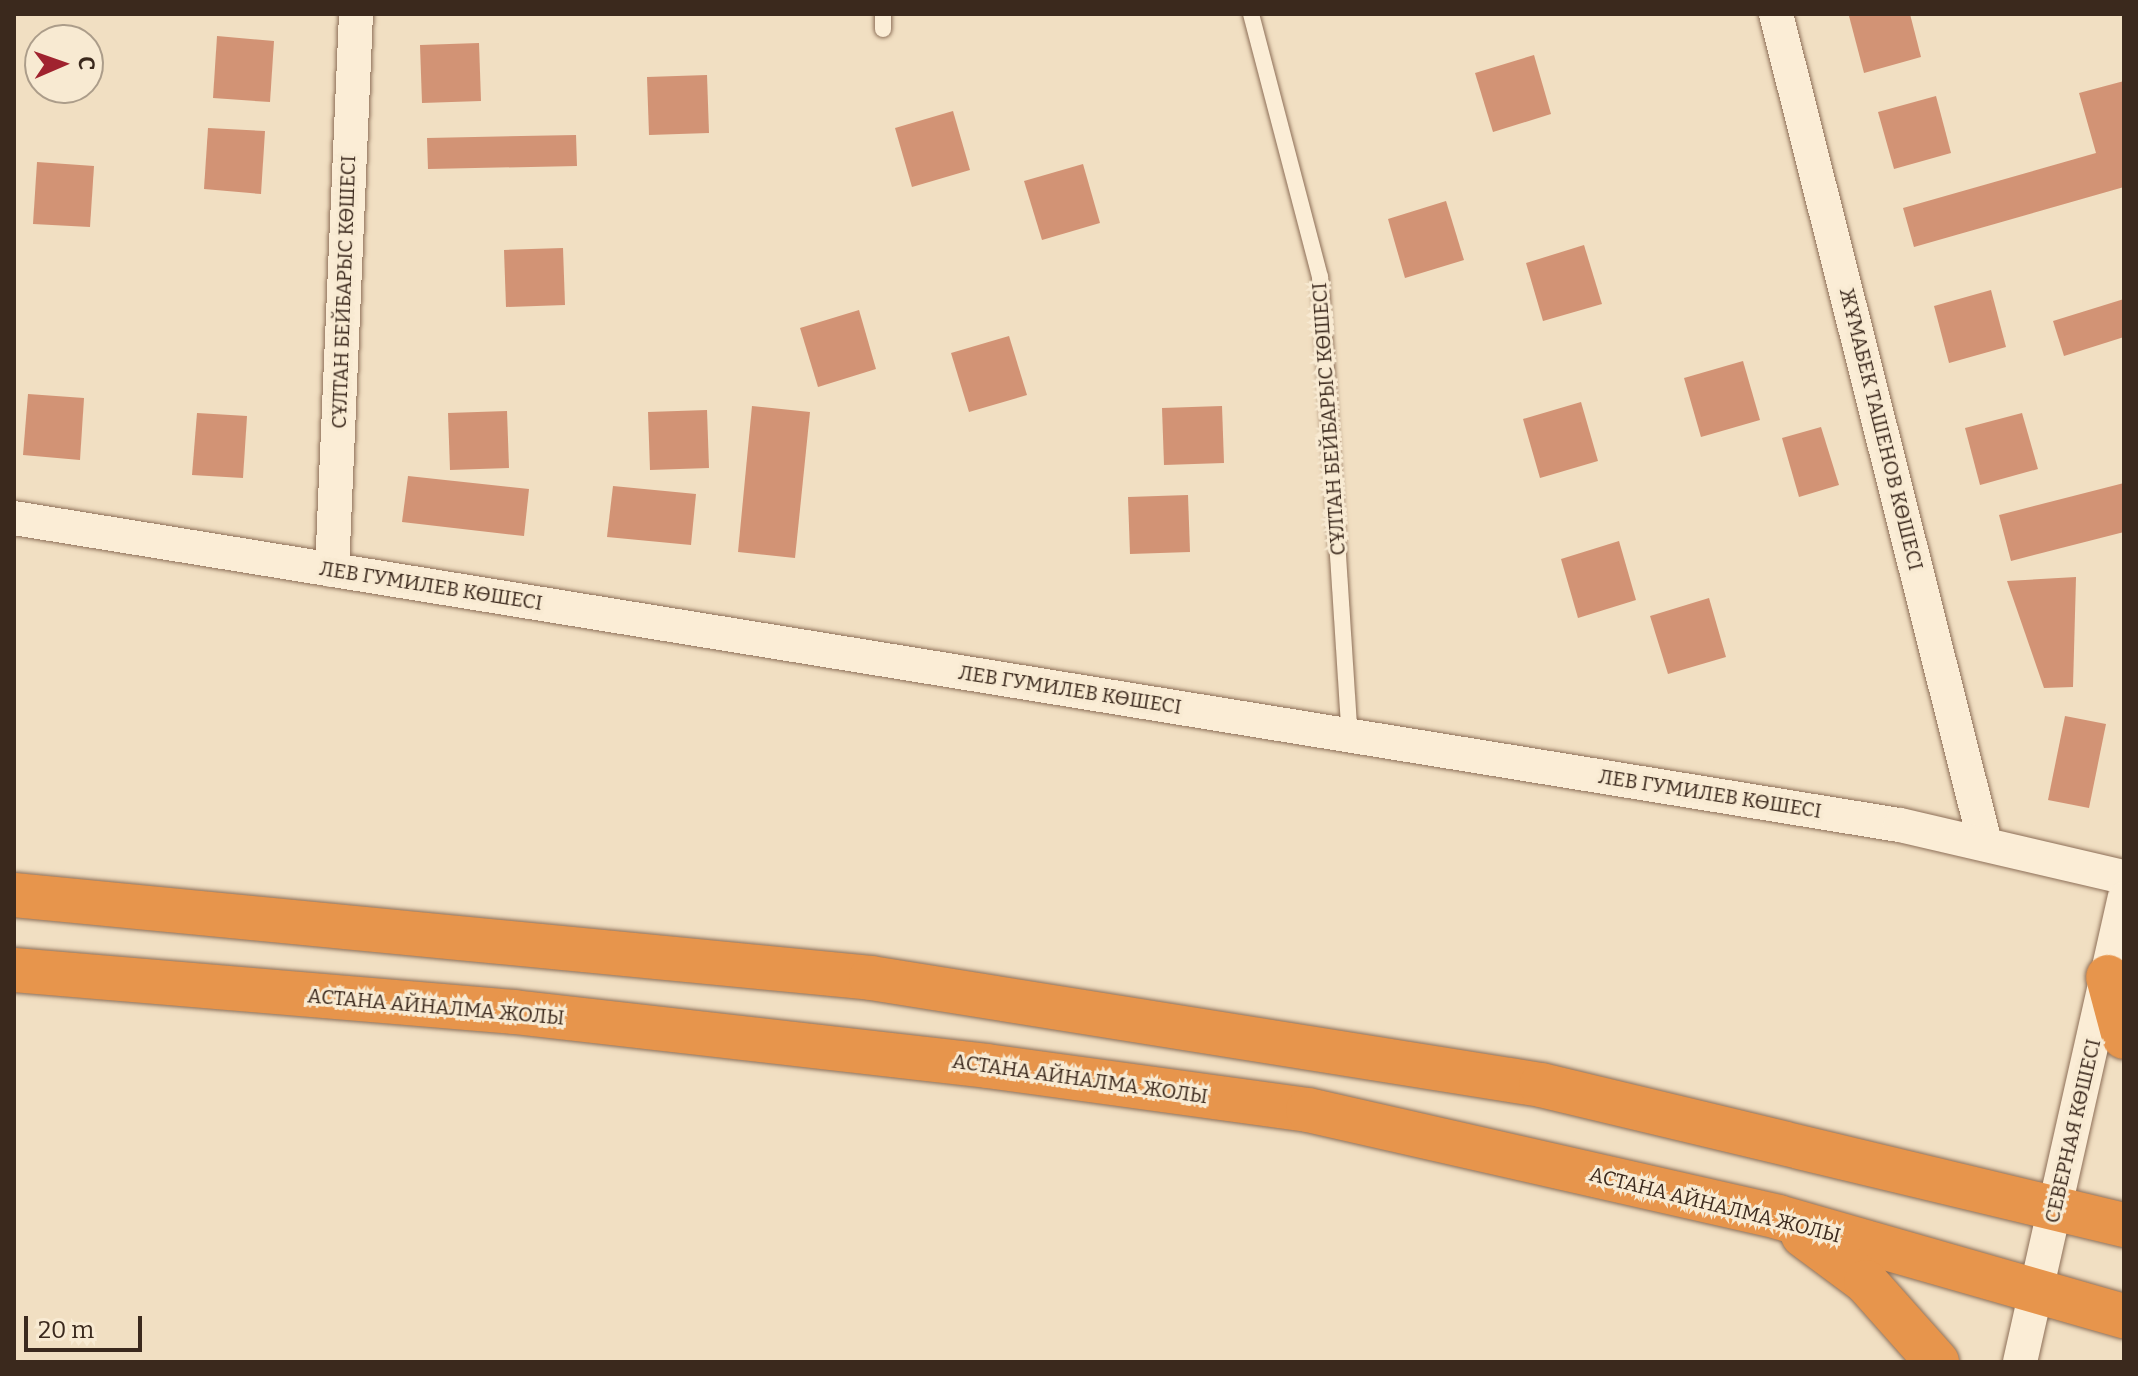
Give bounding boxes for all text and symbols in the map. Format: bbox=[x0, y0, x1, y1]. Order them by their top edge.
north arrow bbox=[24, 24, 104, 104]
text: С bbox=[73, 56, 100, 71]
street label: СҰЛТАН БЕЙБАРЫС КӨШЕСІ bbox=[327, 155, 361, 429]
street label: СҰЛТАН БЕЙБАРЫС КӨШЕСІ bbox=[1307, 282, 1351, 556]
street label: ЖҰМАБЕК ТАШЕНОВ КӨШЕСІ bbox=[1834, 285, 1928, 573]
street label: ЛЕВ ГУМИЛЕВ КӨШЕСІ bbox=[318, 557, 544, 615]
street label: ЛЕВ ГУМИЛЕВ КӨШЕСІ bbox=[957, 661, 1183, 719]
street label: ЛЕВ ГУМИЛЕВ КӨШЕСІ bbox=[1597, 765, 1823, 823]
street label: АСТАНА АЙНАЛМА ЖОЛЫ bbox=[307, 984, 565, 1030]
street label: СЕВЕРНАЯ КӨШЕСІ bbox=[2040, 1037, 2106, 1225]
street label: АСТАНА АЙНАЛМА ЖОЛЫ bbox=[951, 1049, 1209, 1109]
street label: АСТАНА АЙНАЛМА ЖОЛЫ bbox=[1587, 1162, 1843, 1248]
scale bar bbox=[28, 1300, 146, 1350]
text: 20 m bbox=[38, 1316, 94, 1344]

